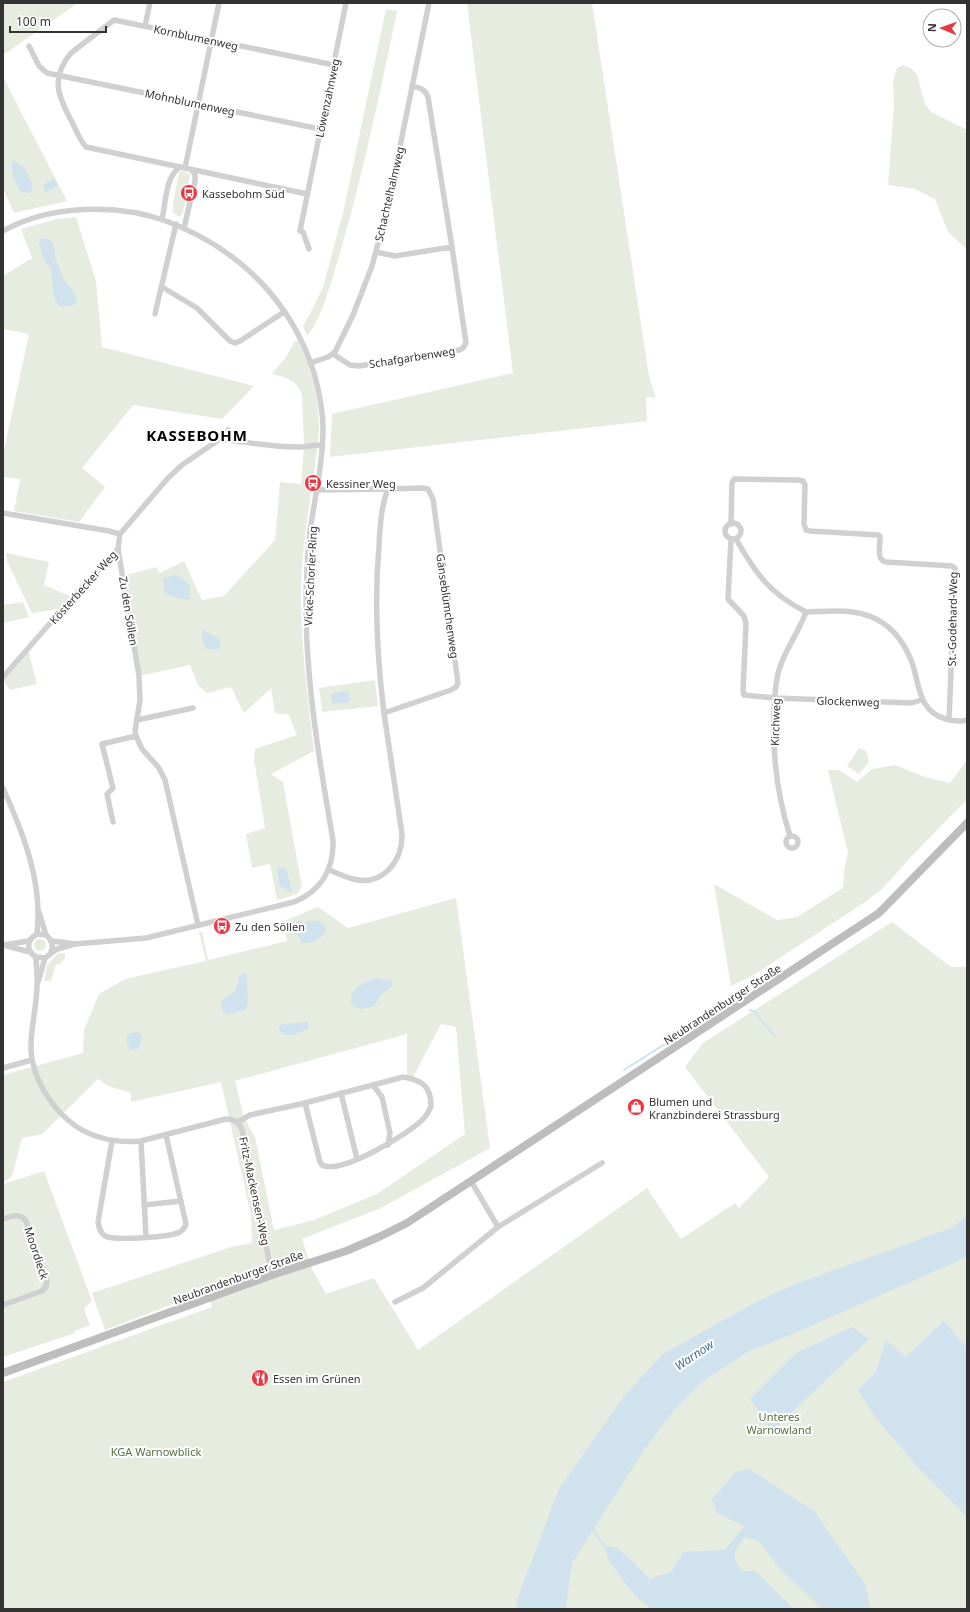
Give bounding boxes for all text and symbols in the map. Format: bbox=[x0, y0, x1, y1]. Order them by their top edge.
scale bar bbox=[10, 8, 106, 34]
north arrow bbox=[922, 8, 962, 48]
text: 100 m bbox=[16, 13, 51, 30]
street label: Kornblumenweg bbox=[152, 21, 240, 53]
text: N bbox=[924, 23, 939, 32]
street label: Löwenzahnweg bbox=[311, 57, 343, 139]
street label: Mohnblumenweg bbox=[144, 85, 236, 119]
street label: Schachtelhalmweg bbox=[371, 145, 407, 243]
bus stop icon: Kassebohm Süd bbox=[179, 183, 199, 203]
place label: Kassebohm Süd bbox=[202, 186, 285, 201]
street label: Schafgarbenweg bbox=[368, 343, 456, 371]
district label: KASSEBOHM bbox=[146, 425, 248, 445]
bus stop icon: Kessiner Weg bbox=[303, 473, 323, 493]
place label: Kessiner Weg bbox=[326, 476, 396, 491]
street label: Vicke-Schorler-Ring bbox=[300, 526, 320, 626]
street label: Kösterbecker Weg bbox=[46, 547, 120, 627]
street label: Gänseblümchenweg bbox=[433, 553, 463, 659]
street label: St.-Godehard-Weg bbox=[944, 572, 960, 666]
street label: Zu den Söllen bbox=[116, 575, 142, 647]
street label: Glockenweg bbox=[816, 692, 880, 710]
street label: Kirchweg bbox=[767, 698, 783, 746]
bus stop icon: Zu den Söllen bbox=[212, 916, 232, 936]
place label: Zu den Söllen bbox=[235, 919, 305, 934]
street label: Neubrandenburger Straße bbox=[660, 960, 784, 1048]
place label: Blumen und Kranzbinderei Strassburg bbox=[649, 1094, 780, 1122]
shop icon: Blumen und Kranzbinderei Strassburg bbox=[626, 1097, 646, 1117]
street label: Fritz-Mackensen-Weg bbox=[236, 1135, 274, 1247]
street label: Moordieck bbox=[21, 1225, 53, 1281]
street label: Neubrandenburger Straße bbox=[171, 1246, 305, 1308]
water label: Warnow bbox=[671, 1335, 718, 1374]
restaurant icon: Essen im Grünen bbox=[250, 1368, 270, 1388]
place label: Essen im Grünen bbox=[273, 1371, 361, 1386]
park label: Unteres Warnowland bbox=[746, 1409, 812, 1437]
park label: KGA Warnowblick bbox=[111, 1444, 201, 1459]

